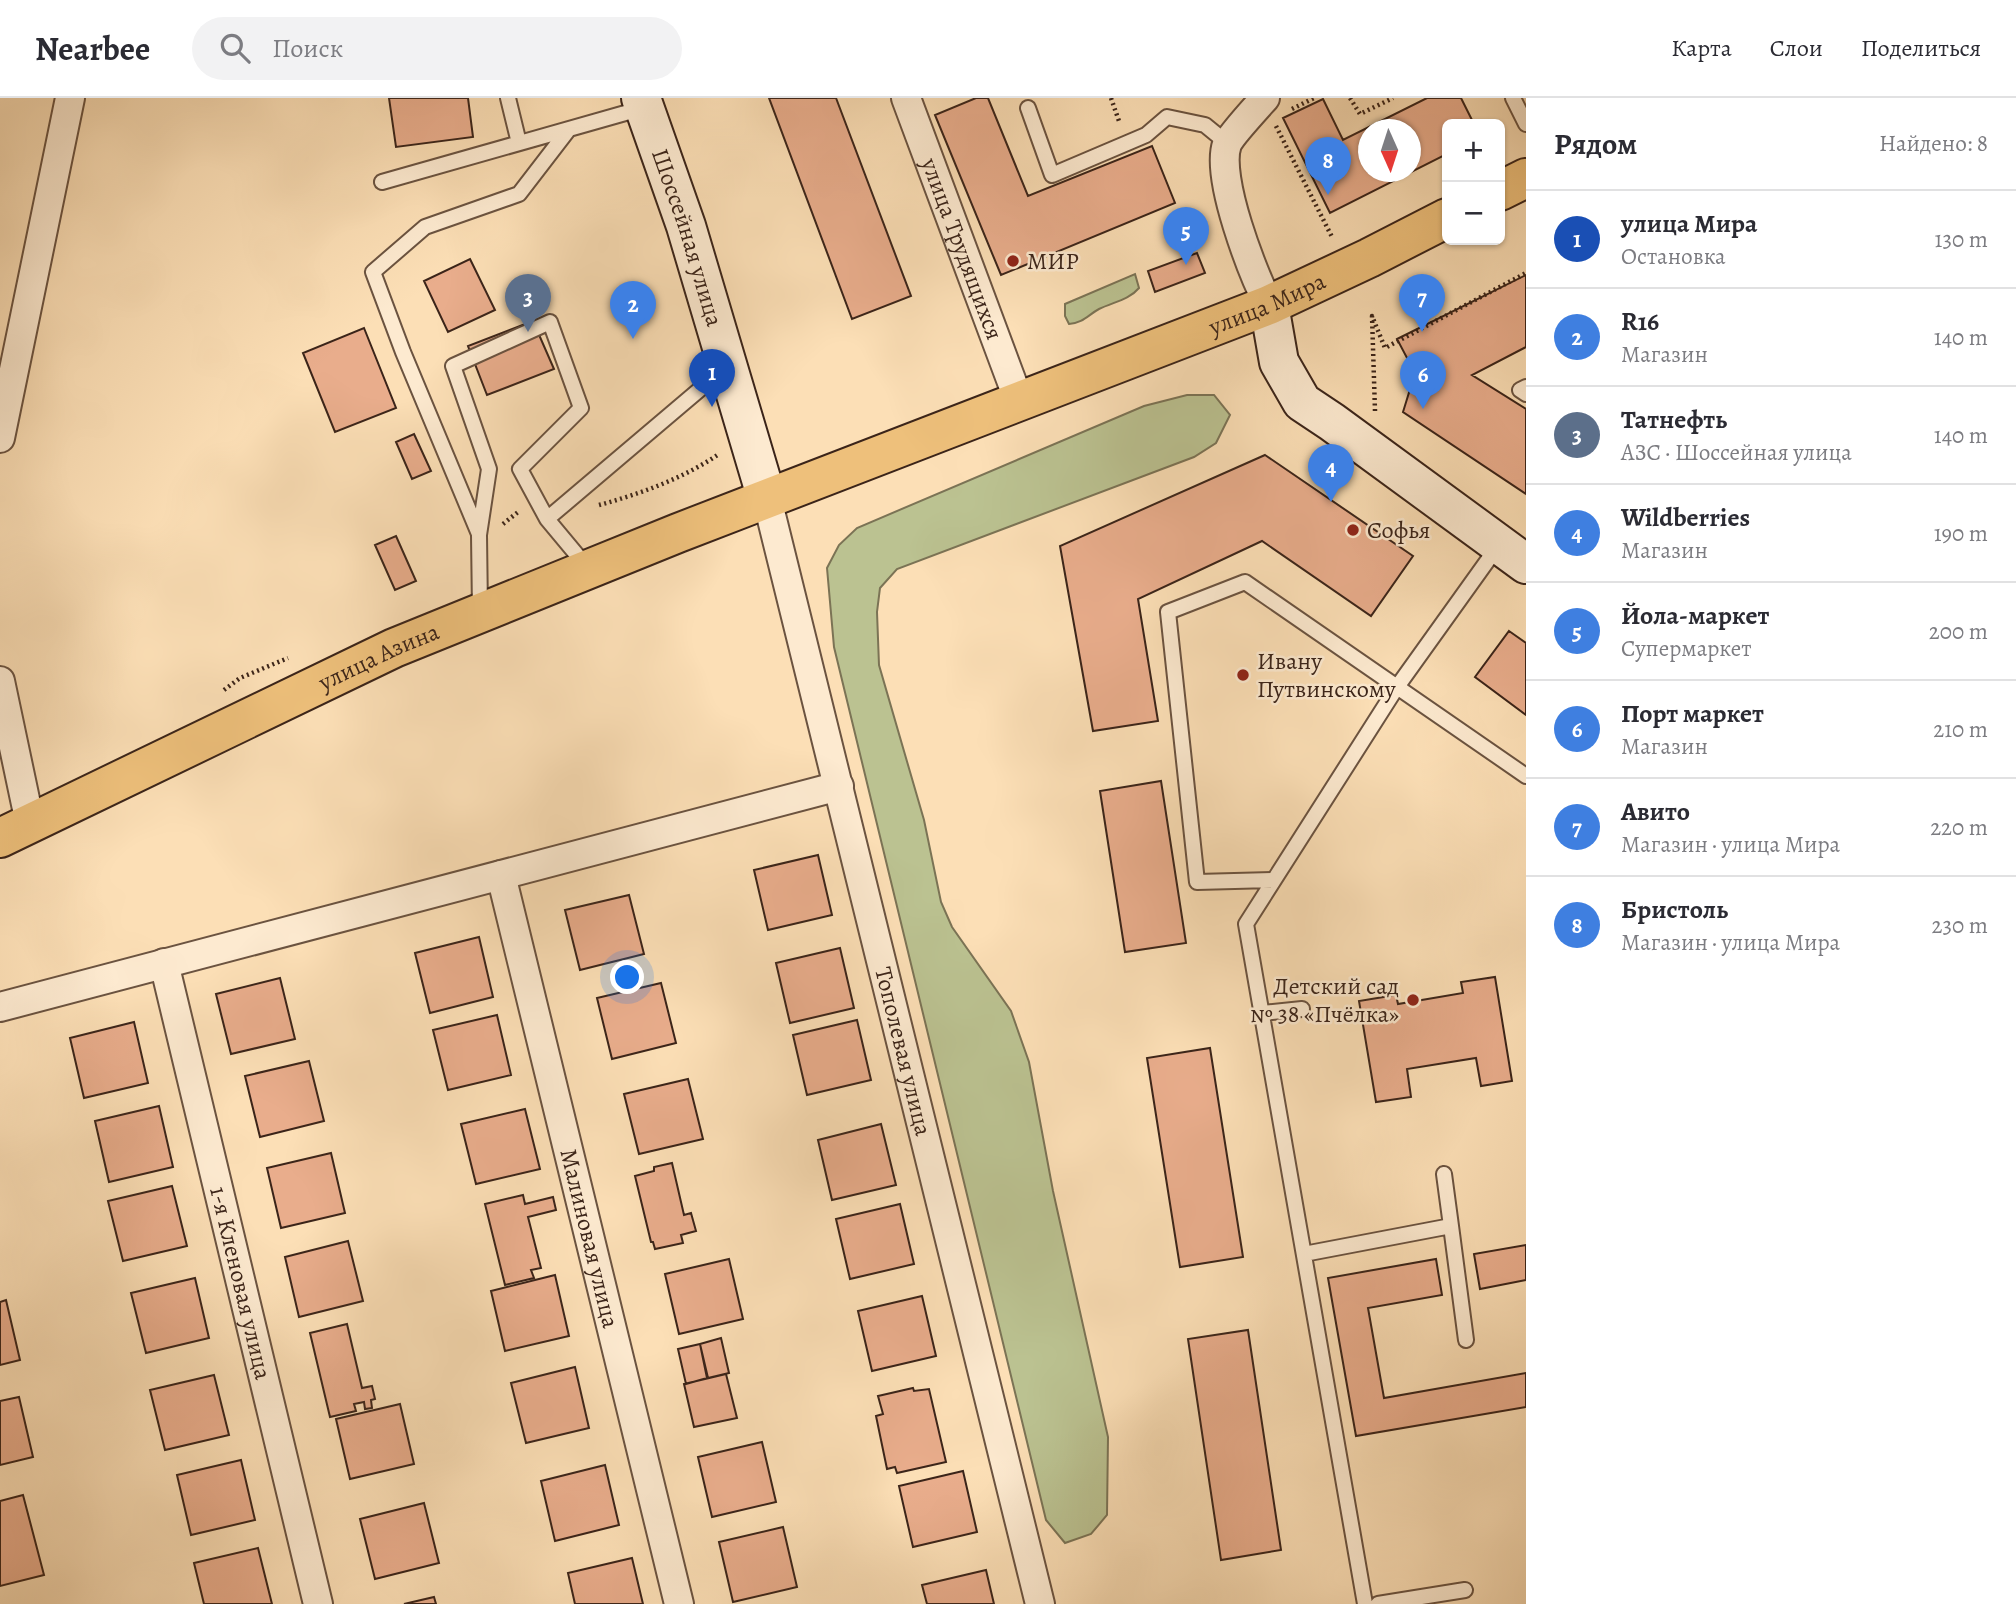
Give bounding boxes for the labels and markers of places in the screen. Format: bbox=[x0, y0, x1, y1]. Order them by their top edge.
pin: 8 bbox=[1305, 137, 1351, 195]
pin: 5 bbox=[1163, 207, 1209, 265]
place label: МИР bbox=[1027, 245, 1079, 277]
marker: МИР bbox=[1005, 253, 1021, 269]
pin: 3 bbox=[505, 274, 551, 332]
pin: 7 bbox=[1399, 274, 1445, 332]
pin: 2 bbox=[610, 281, 656, 339]
pin: 1 bbox=[689, 349, 735, 407]
pin: 6 bbox=[1400, 351, 1446, 409]
pin: 4 bbox=[1308, 444, 1354, 502]
place label: Софья bbox=[1367, 514, 1430, 546]
marker: Софья bbox=[1345, 522, 1361, 538]
place label: Ивану Путвинскому bbox=[1257, 645, 1396, 705]
marker: Ивану Путвинскому bbox=[1235, 667, 1251, 683]
place label: Детский сад № 38 «Пчёлка» bbox=[1250, 970, 1399, 1030]
marker: Детский сад № 38 «Пчёлка» bbox=[1405, 992, 1421, 1008]

